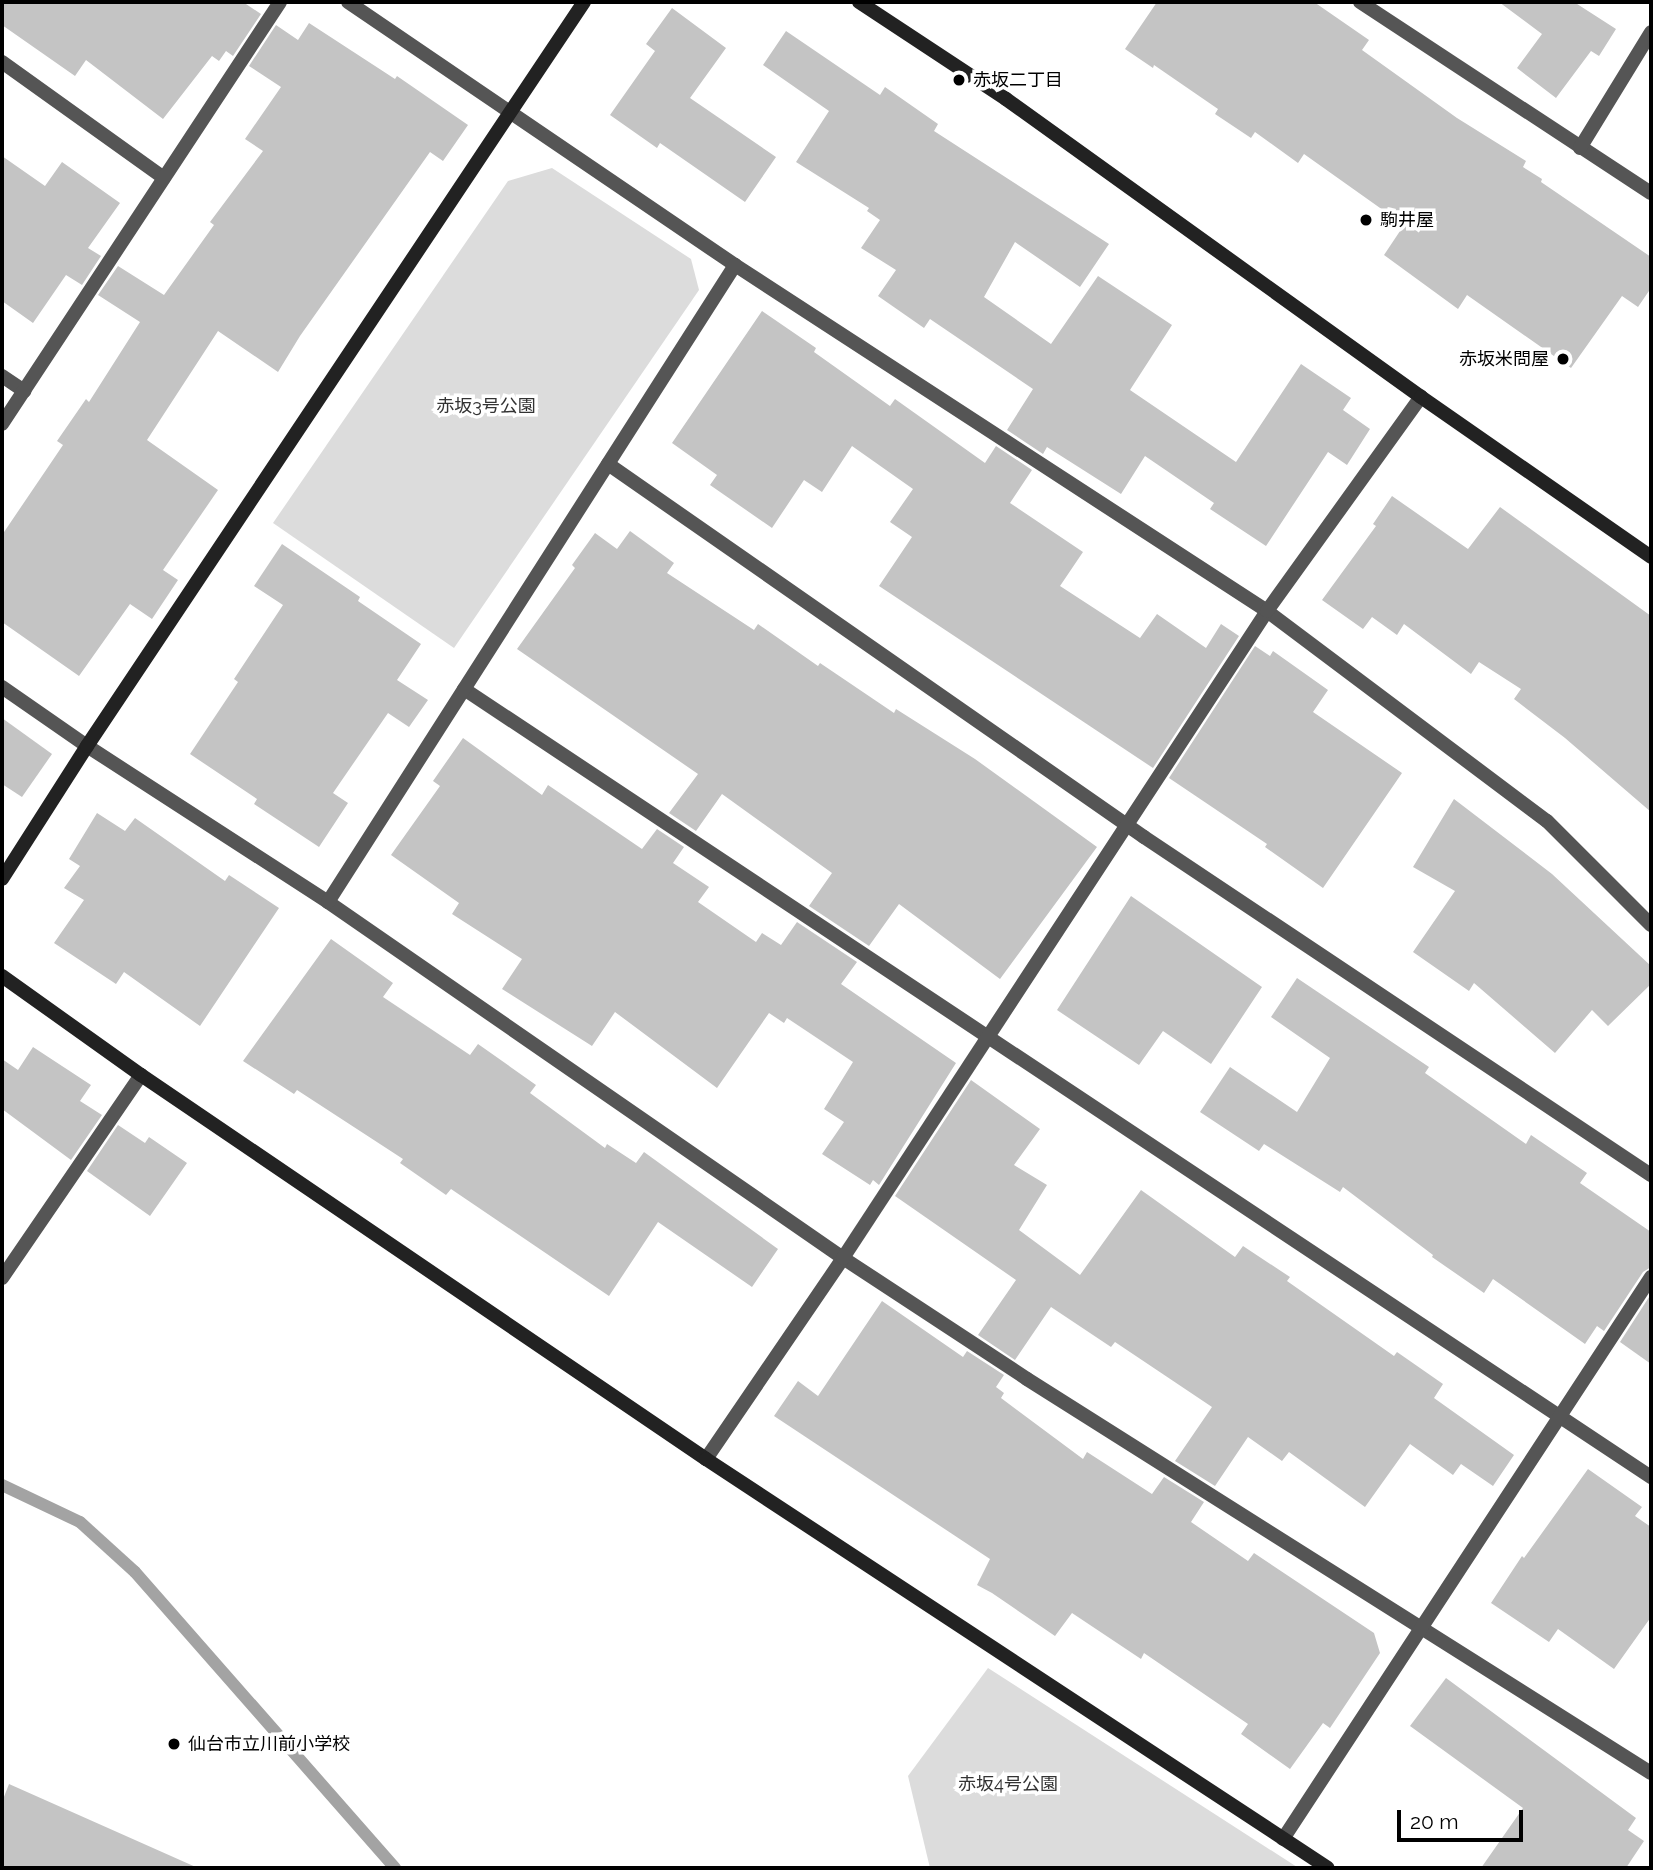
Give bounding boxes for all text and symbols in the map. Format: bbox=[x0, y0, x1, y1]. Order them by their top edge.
place label: 赤坂二丁目 bbox=[973, 69, 1063, 91]
marker: 赤坂二丁目 bbox=[951, 72, 967, 88]
place label: 駒井屋 bbox=[1380, 209, 1434, 231]
marker: 駒井屋 bbox=[1358, 212, 1374, 228]
place label: 赤坂米問屋 bbox=[1459, 348, 1549, 370]
marker: 赤坂米問屋 bbox=[1555, 351, 1571, 367]
park label: 赤坂3号公園 bbox=[436, 395, 536, 417]
place label: 仙台市立川前小学校 bbox=[188, 1733, 350, 1755]
marker: 仙台市立川前小学校 bbox=[166, 1736, 182, 1752]
park label: 赤坂4号公園 bbox=[958, 1773, 1058, 1795]
scale bar bbox=[1401, 1797, 1527, 1841]
text: 20 m bbox=[1410, 1809, 1458, 1834]

